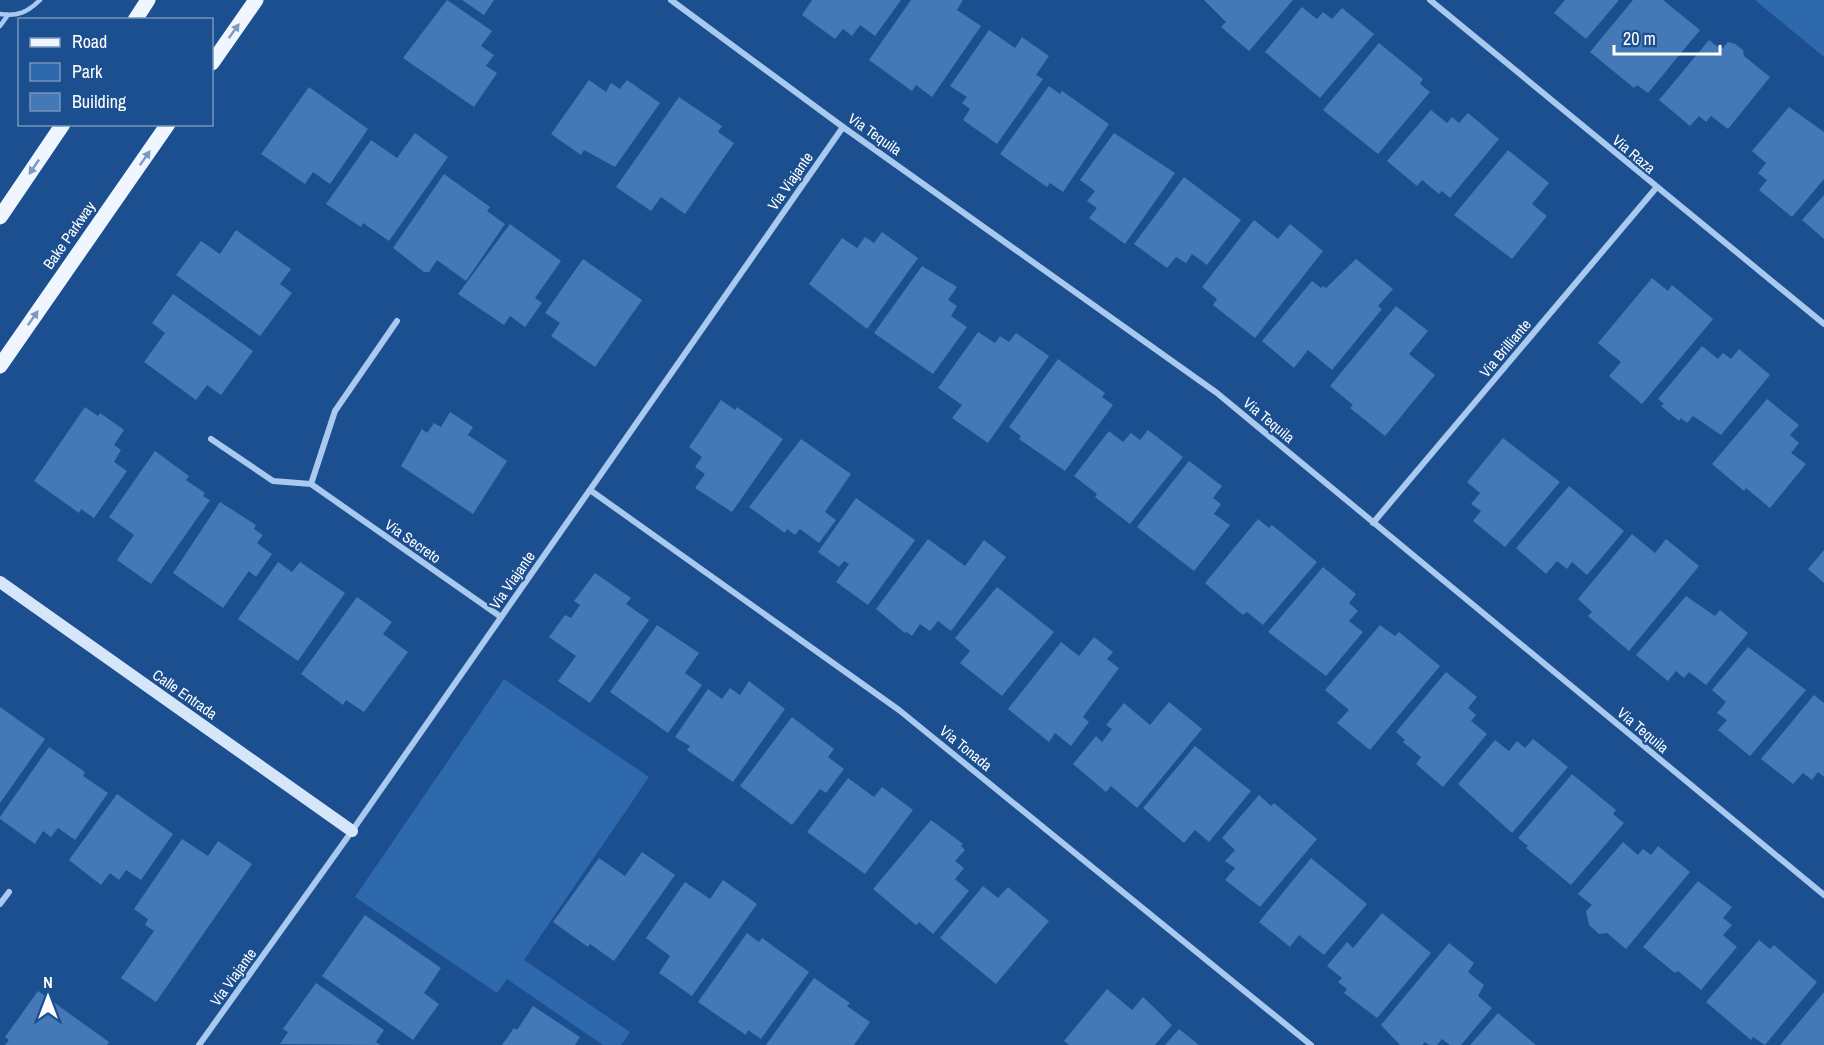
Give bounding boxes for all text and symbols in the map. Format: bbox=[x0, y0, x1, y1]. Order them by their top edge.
legend bbox=[18, 18, 213, 126]
scale bar bbox=[1614, 18, 1720, 56]
one-way arrow bbox=[227, 24, 239, 39]
text: 20 m bbox=[1623, 26, 1656, 51]
text: Road bbox=[72, 29, 107, 54]
text: Park bbox=[72, 59, 103, 84]
text: Building bbox=[72, 89, 127, 114]
street label: Via Tequila bbox=[844, 108, 906, 160]
street label: Via Raza bbox=[1608, 130, 1660, 178]
street label: Via Viajante bbox=[762, 148, 818, 214]
one-way arrow bbox=[139, 151, 151, 167]
one-way arrow bbox=[28, 158, 40, 174]
street label: Bake Parkway bbox=[38, 196, 101, 273]
one-way arrow bbox=[27, 311, 39, 327]
street label: Via Brilliante bbox=[1474, 314, 1536, 382]
street label: Via Tequila bbox=[1239, 392, 1299, 448]
street label: Via Secreto bbox=[381, 514, 445, 568]
street label: Via Viajante bbox=[484, 547, 540, 613]
street label: Calle Entrada bbox=[148, 664, 222, 724]
street label: Via Tequila bbox=[1613, 702, 1673, 758]
street label: Via Tonada bbox=[935, 720, 997, 776]
street label: Via Viajante bbox=[205, 944, 261, 1010]
north arrow bbox=[18, 967, 78, 1027]
text: N bbox=[43, 971, 53, 993]

